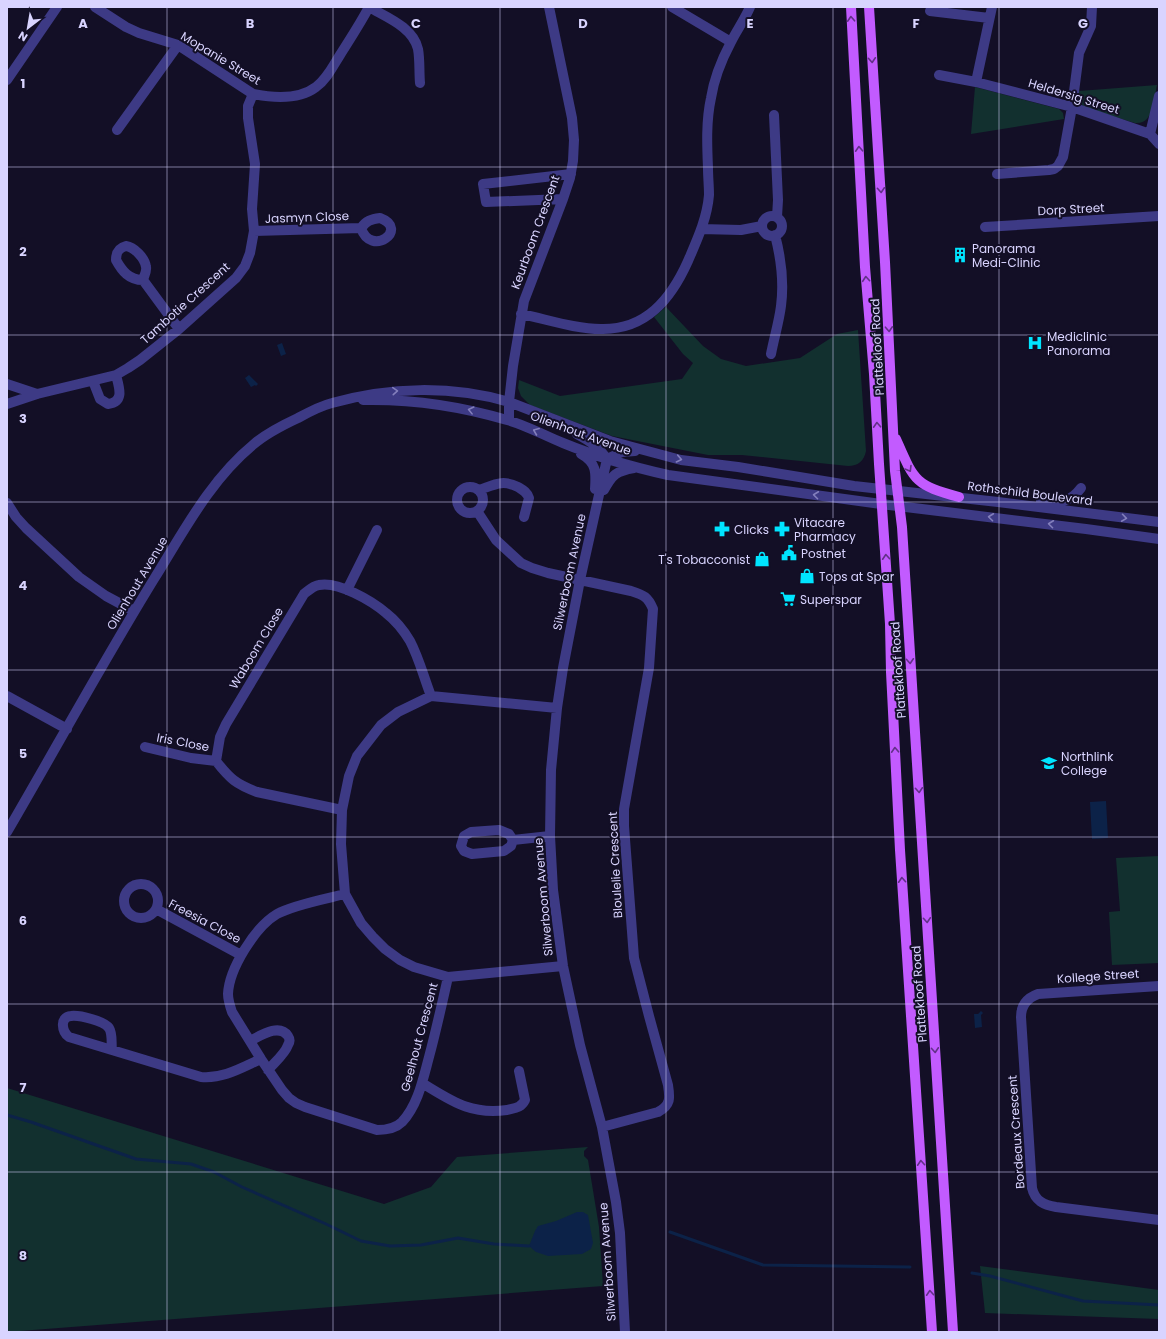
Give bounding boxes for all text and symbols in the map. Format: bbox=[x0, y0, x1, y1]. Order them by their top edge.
north arrow bbox=[8, 8, 48, 48]
text: A bbox=[78, 14, 88, 33]
text: B bbox=[246, 14, 255, 33]
text: C bbox=[411, 14, 421, 33]
text: D bbox=[578, 14, 588, 33]
text: E bbox=[746, 14, 754, 33]
text: F bbox=[912, 14, 920, 33]
text: G bbox=[1078, 14, 1088, 33]
one-way arrow bbox=[847, 16, 856, 23]
street label: Mopanie Street bbox=[178, 27, 264, 89]
text: N bbox=[15, 28, 31, 46]
one-way arrow bbox=[868, 57, 877, 63]
text: 1 bbox=[21, 74, 25, 93]
street label: Heldersig Street bbox=[1026, 74, 1122, 118]
one-way arrow bbox=[854, 146, 863, 152]
street label: Keurboom Crescent bbox=[506, 173, 564, 291]
one-way arrow bbox=[876, 187, 885, 193]
street label: Dorp Street bbox=[1037, 199, 1105, 219]
street label: Jasmyn Close bbox=[265, 207, 349, 227]
place label: Panorama Medi-Clinic bbox=[972, 240, 1041, 271]
text: 2 bbox=[19, 242, 27, 261]
building icon: Panorama Medi-Clinic bbox=[951, 246, 969, 264]
street label: Tambotie Crescent bbox=[137, 258, 233, 348]
one-way arrow bbox=[862, 276, 871, 282]
street label: Plattekloof Road bbox=[866, 298, 888, 396]
one-way arrow bbox=[884, 326, 893, 332]
place label: Mediclinic Panorama bbox=[1047, 328, 1110, 359]
hospital icon: Mediclinic Panorama bbox=[1026, 334, 1044, 352]
one-way arrow bbox=[392, 387, 398, 396]
one-way arrow bbox=[468, 407, 474, 415]
street label: Olienhout Avenue bbox=[528, 407, 634, 459]
text: 3 bbox=[19, 409, 27, 428]
one-way arrow bbox=[872, 422, 881, 428]
one-way arrow bbox=[532, 428, 540, 436]
one-way arrow bbox=[676, 455, 682, 463]
one-way arrow bbox=[905, 465, 912, 472]
street label: Rothschild Boulevard bbox=[966, 477, 1094, 509]
one-way arrow bbox=[813, 491, 819, 500]
street label: Silwerboom Avenue bbox=[548, 512, 590, 632]
one-way arrow bbox=[988, 513, 994, 522]
one-way arrow bbox=[1120, 513, 1127, 522]
place label: Vitacare Pharmacy bbox=[794, 514, 856, 545]
pharmacy icon: Clicks bbox=[713, 520, 731, 538]
pharmacy icon: Vitacare Pharmacy bbox=[773, 520, 791, 538]
one-way arrow bbox=[1048, 520, 1054, 529]
place label: Clicks bbox=[734, 521, 769, 538]
street label: Olienhout Avenue bbox=[102, 533, 172, 633]
public building icon: Postnet bbox=[780, 544, 798, 562]
place label: Postnet bbox=[801, 545, 846, 562]
shop icon: T's Tobacconist bbox=[753, 550, 771, 568]
place label: T's Tobacconist bbox=[658, 551, 750, 568]
one-way arrow bbox=[882, 554, 891, 560]
shop icon: Tops at Spar bbox=[798, 567, 816, 585]
place label: Tops at Spar bbox=[819, 568, 895, 585]
text: 4 bbox=[19, 576, 28, 595]
supermarket icon: Superspar bbox=[779, 590, 797, 608]
place label: Superspar bbox=[800, 591, 862, 608]
street label: Waboom Close bbox=[225, 604, 287, 692]
street label: Plattekloof Road bbox=[886, 621, 910, 719]
one-way arrow bbox=[906, 658, 915, 664]
street label: Iris Close bbox=[155, 729, 211, 755]
text: 5 bbox=[19, 744, 27, 763]
one-way arrow bbox=[891, 747, 899, 753]
place label: Northlink College bbox=[1061, 748, 1114, 779]
school or university icon: Northlink College bbox=[1040, 754, 1058, 772]
one-way arrow bbox=[914, 787, 923, 793]
street label: Bloulelie Crescent bbox=[604, 811, 626, 919]
street label: Silwerboom Avenue bbox=[529, 837, 557, 957]
one-way arrow bbox=[897, 877, 906, 883]
street label: Freesia Close bbox=[166, 895, 244, 947]
text: 6 bbox=[19, 911, 27, 930]
one-way arrow bbox=[923, 917, 932, 923]
street label: Plattekloof Road bbox=[907, 945, 931, 1043]
street label: Kollege Street bbox=[1056, 965, 1140, 987]
street label: Geelhout Crescent bbox=[396, 981, 442, 1093]
one-way arrow bbox=[931, 1047, 940, 1053]
street label: Bordeaux Crescent bbox=[1004, 1075, 1028, 1189]
text: 7 bbox=[20, 1078, 27, 1097]
one-way arrow bbox=[916, 1160, 925, 1166]
street label: Silwerboom Avenue bbox=[594, 1202, 620, 1322]
text: 8 bbox=[19, 1246, 27, 1265]
one-way arrow bbox=[925, 1290, 934, 1296]

